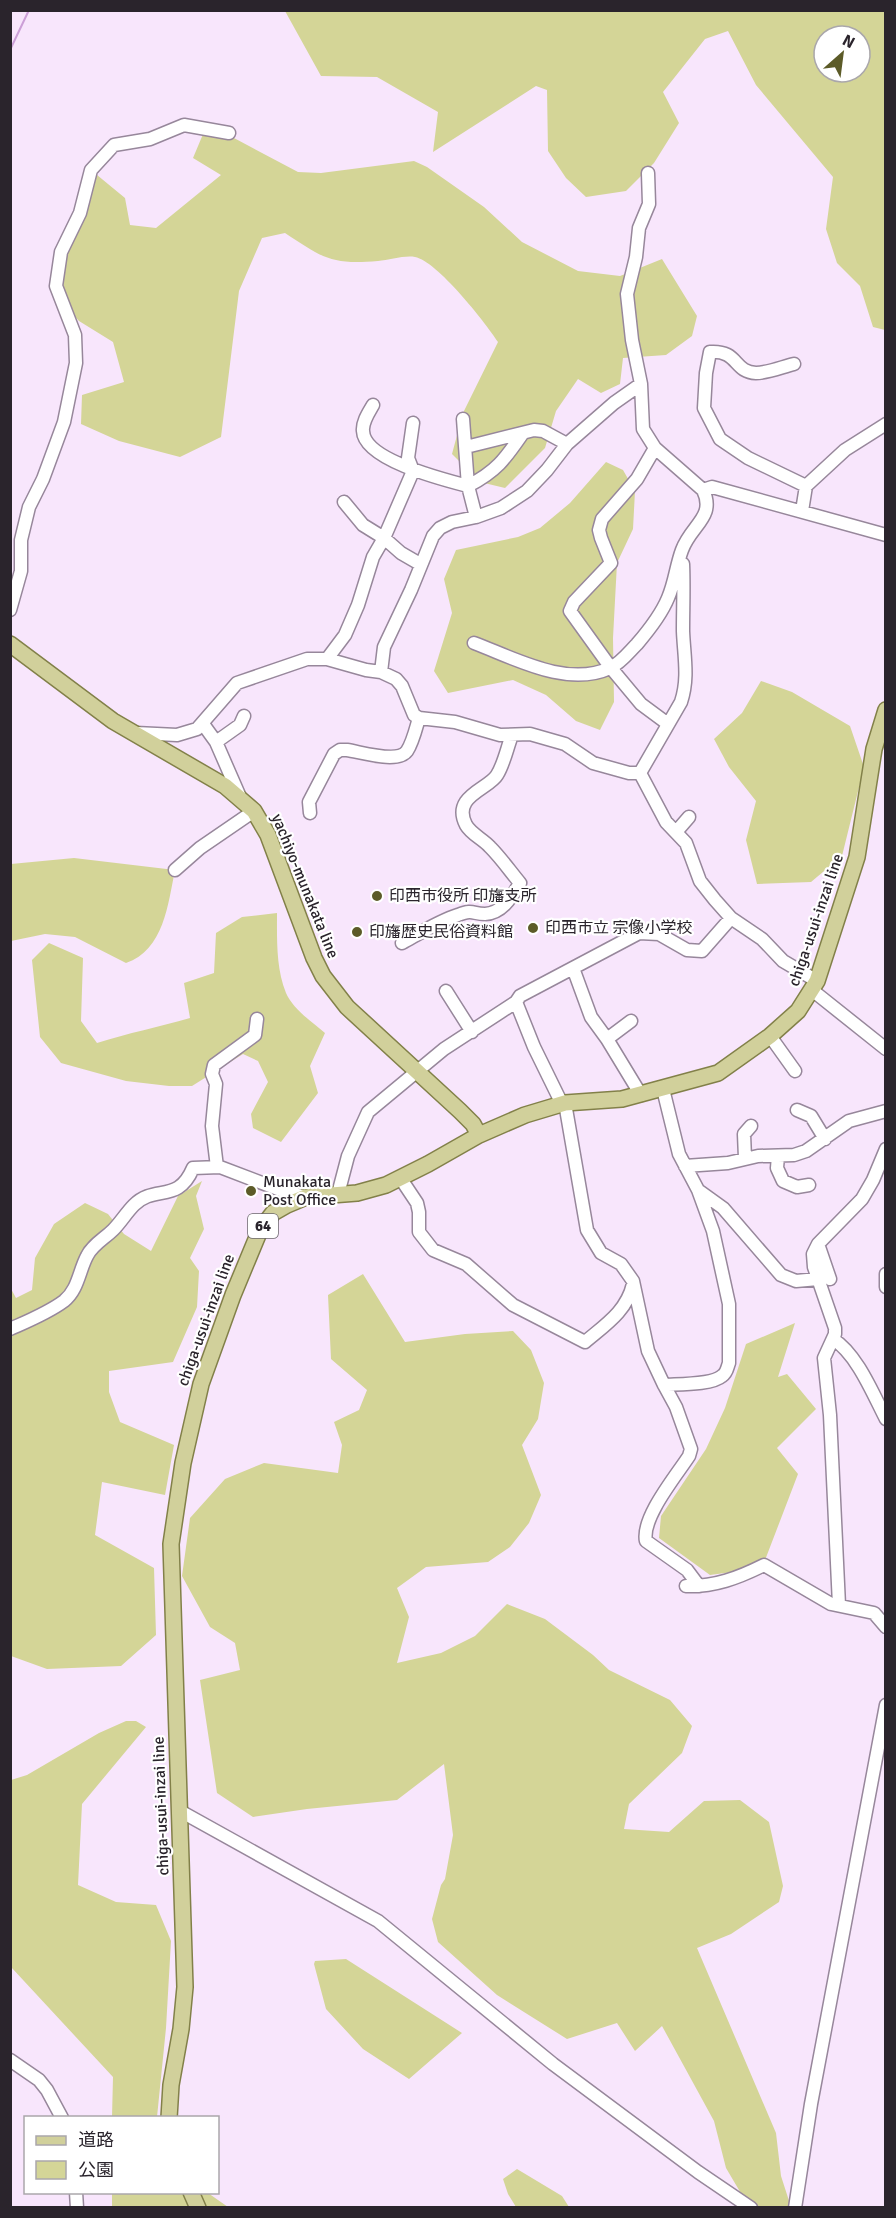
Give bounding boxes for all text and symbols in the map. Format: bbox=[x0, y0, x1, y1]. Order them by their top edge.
north arrow bbox=[812, 24, 872, 84]
text: N bbox=[839, 30, 858, 53]
street label: yachiyo-munakata line bbox=[267, 811, 343, 961]
street label: chiga-usui-inzai line bbox=[784, 851, 848, 989]
place label: 印西市役所 印旛支所 bbox=[389, 886, 537, 906]
marker: 印西市役所 印旛支所 bbox=[370, 889, 384, 903]
place label: 印西市立 宗像小学校 bbox=[545, 918, 693, 938]
marker: 印西市立 宗像小学校 bbox=[526, 921, 540, 935]
place label: 印旛歴史民俗資料館 bbox=[369, 922, 513, 942]
marker: 印旛歴史民俗資料館 bbox=[350, 925, 364, 939]
place label: Munakata Post Office bbox=[263, 1172, 336, 1210]
marker: Munakata Post Office bbox=[244, 1184, 258, 1198]
road number: 64 bbox=[248, 1214, 278, 1238]
street label: chiga-usui-inzai line bbox=[173, 1251, 239, 1389]
street label: chiga-usui-inzai line bbox=[149, 1736, 173, 1876]
legend bbox=[24, 2116, 219, 2194]
text: 道路 bbox=[78, 2129, 114, 2151]
text: 公園 bbox=[78, 2159, 114, 2181]

